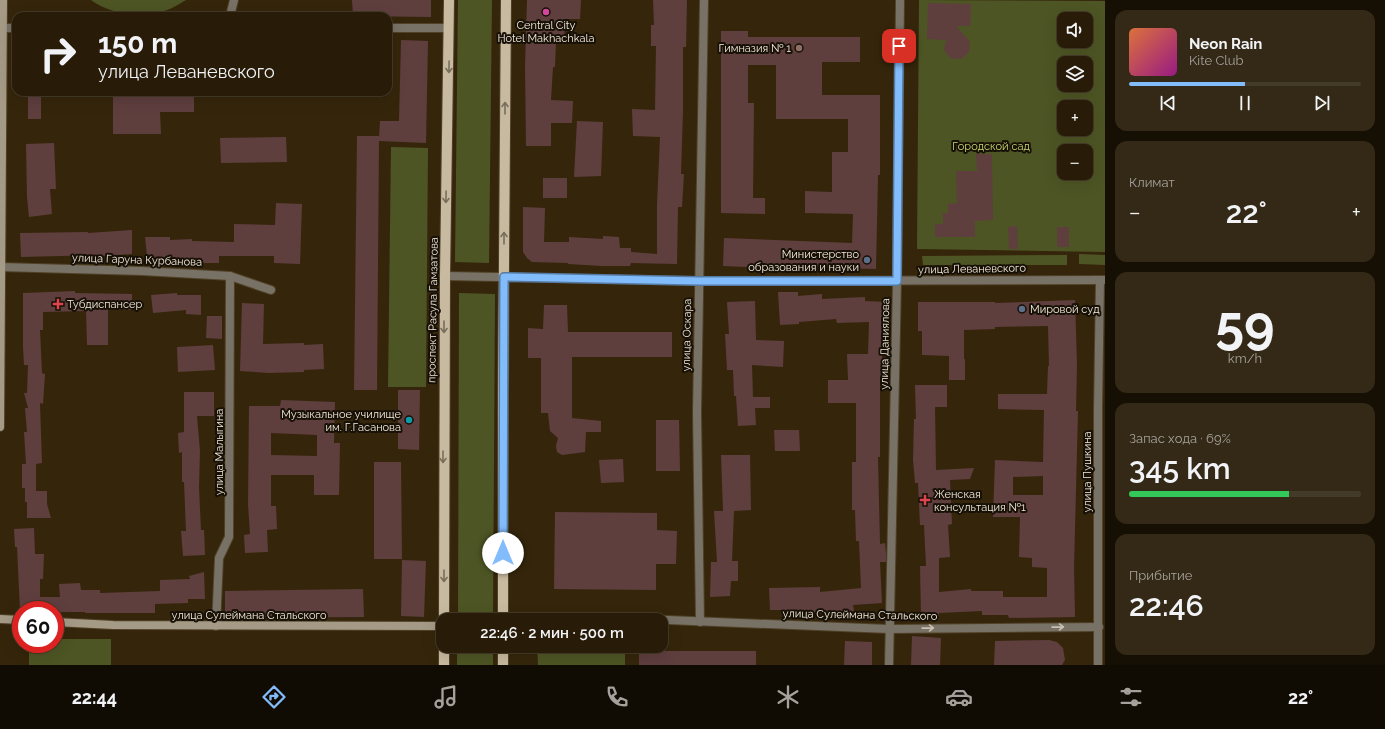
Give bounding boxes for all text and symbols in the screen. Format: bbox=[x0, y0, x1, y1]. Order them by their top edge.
marker: Central City Hotel Makhachkala bbox=[541, 7, 551, 17]
map controls bbox=[1057, 12, 1093, 180]
button: sound bbox=[1057, 12, 1093, 48]
place label: Central City Hotel Makhachkala bbox=[497, 19, 595, 45]
text: 150 m bbox=[98, 27, 177, 60]
icon: right bbox=[32, 28, 84, 80]
pin bbox=[882, 29, 916, 63]
icon: arrive bbox=[888, 35, 910, 57]
text: Neon Rain bbox=[1189, 35, 1262, 53]
place label: Гимназия № 1 bbox=[719, 42, 791, 55]
marker: Гимназия № 1 bbox=[794, 43, 804, 53]
text: Kite Club bbox=[1189, 53, 1244, 68]
button: layers bbox=[1057, 56, 1093, 92]
one-way arrow bbox=[445, 60, 452, 73]
text: улица Леваневского bbox=[98, 61, 275, 82]
icon: previous bbox=[1157, 92, 1179, 114]
icon: pause bbox=[1234, 92, 1256, 114]
icon: next bbox=[1311, 92, 1333, 114]
button: + bbox=[1057, 100, 1093, 136]
one-way arrow bbox=[501, 102, 509, 115]
park label: Городской сад bbox=[952, 140, 1030, 153]
button: − bbox=[1057, 144, 1093, 180]
text: Климат bbox=[1129, 175, 1175, 190]
one-way arrow bbox=[442, 190, 450, 203]
text: 22° bbox=[1226, 195, 1267, 230]
text: − bbox=[1129, 199, 1141, 225]
text: + bbox=[1352, 199, 1361, 225]
one-way arrow bbox=[500, 232, 508, 245]
street label: проспект Расула Гамзатова bbox=[425, 237, 441, 383]
place label: Министерство образования и науки bbox=[748, 248, 859, 274]
street label: улица Гаруна Курбанова bbox=[72, 251, 202, 269]
marker: Министерство образования и науки bbox=[862, 255, 872, 265]
street label: улица Леваневского bbox=[918, 262, 1027, 276]
text: 59 bbox=[1215, 294, 1275, 355]
marker: Тубдиспансер bbox=[52, 298, 64, 310]
place label: Тубдиспансер bbox=[67, 298, 142, 311]
street label: улица Даниялова bbox=[878, 298, 892, 390]
street label: улица Оскара bbox=[680, 299, 694, 371]
place label: Мировой суд bbox=[1030, 303, 1100, 316]
marker: Мировой суд bbox=[1017, 304, 1027, 314]
one-way arrow bbox=[440, 320, 448, 333]
text: km/h bbox=[1228, 351, 1262, 366]
place label: Музыкальное училище им. Г.Гасанова bbox=[281, 408, 402, 434]
street label: улица Малыгина bbox=[213, 409, 226, 495]
marker: Музыкальное училище им. Г.Гасанова bbox=[404, 415, 414, 425]
street label: улица Пушкина bbox=[1081, 431, 1094, 513]
text: Запас хода · 69% bbox=[1129, 431, 1231, 446]
one-way arrow bbox=[440, 450, 447, 463]
text: 345 km bbox=[1129, 451, 1231, 486]
place label: Женская консультация №1 bbox=[934, 488, 1026, 514]
marker: Женская консультация №1 bbox=[919, 494, 931, 506]
position arrow bbox=[482, 532, 524, 574]
text: Прибытие bbox=[1129, 568, 1192, 583]
one-way arrow bbox=[440, 569, 448, 582]
text: 22:46 bbox=[1129, 588, 1204, 623]
speed limit sign: 60 bbox=[12, 601, 64, 653]
street label: улица Сулеймана Стальского bbox=[782, 607, 938, 623]
street label: улица Сулеймана Стальского bbox=[172, 609, 327, 622]
one-way arrow bbox=[1051, 623, 1064, 631]
text: 22:46 · 2 мин · 500 m bbox=[480, 624, 624, 642]
one-way arrow bbox=[921, 625, 934, 632]
icon: directions bbox=[260, 683, 288, 711]
icon: music bbox=[432, 683, 460, 711]
icon: phone bbox=[603, 683, 631, 711]
icon: climate bbox=[774, 683, 802, 711]
icon: car bbox=[945, 683, 973, 711]
icon: filters bbox=[1117, 683, 1145, 711]
text: 22:44 bbox=[72, 687, 117, 708]
text: 22° bbox=[1288, 687, 1313, 708]

